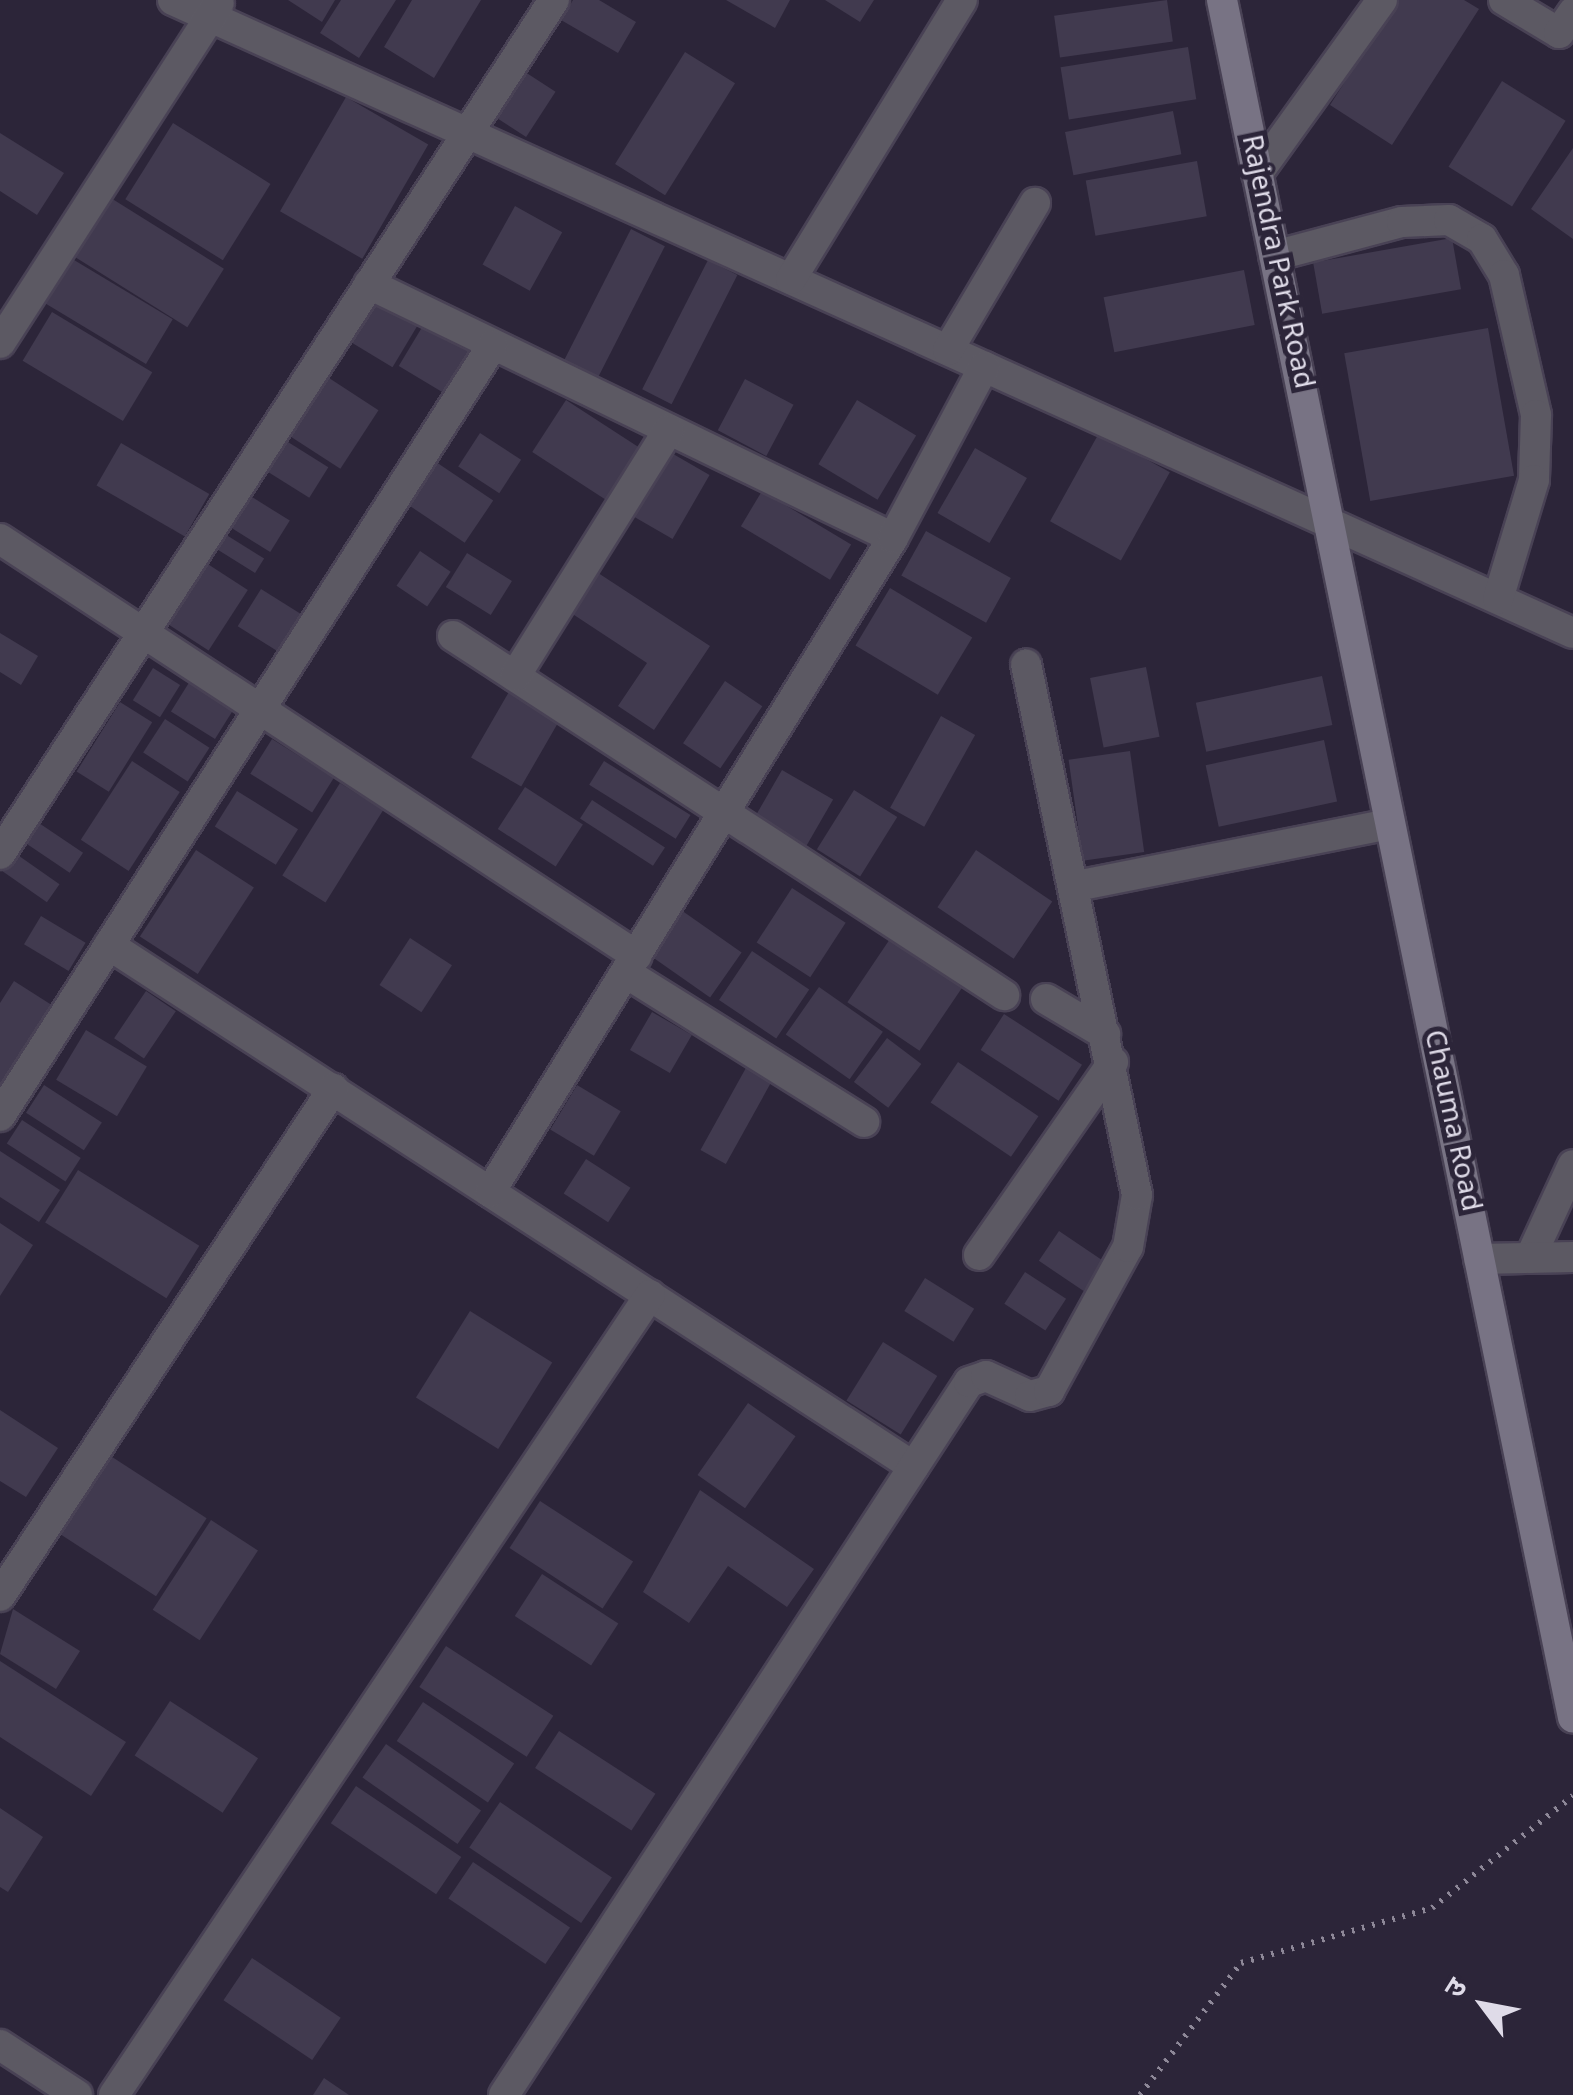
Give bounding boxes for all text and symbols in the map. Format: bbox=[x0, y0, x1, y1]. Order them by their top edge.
street label: Rajendra Park Road bbox=[1233, 132, 1319, 392]
street label: Chauma Road bbox=[1415, 1027, 1487, 1215]
north arrow bbox=[1433, 1955, 1533, 2055]
text: उ bbox=[1438, 1973, 1477, 2006]

